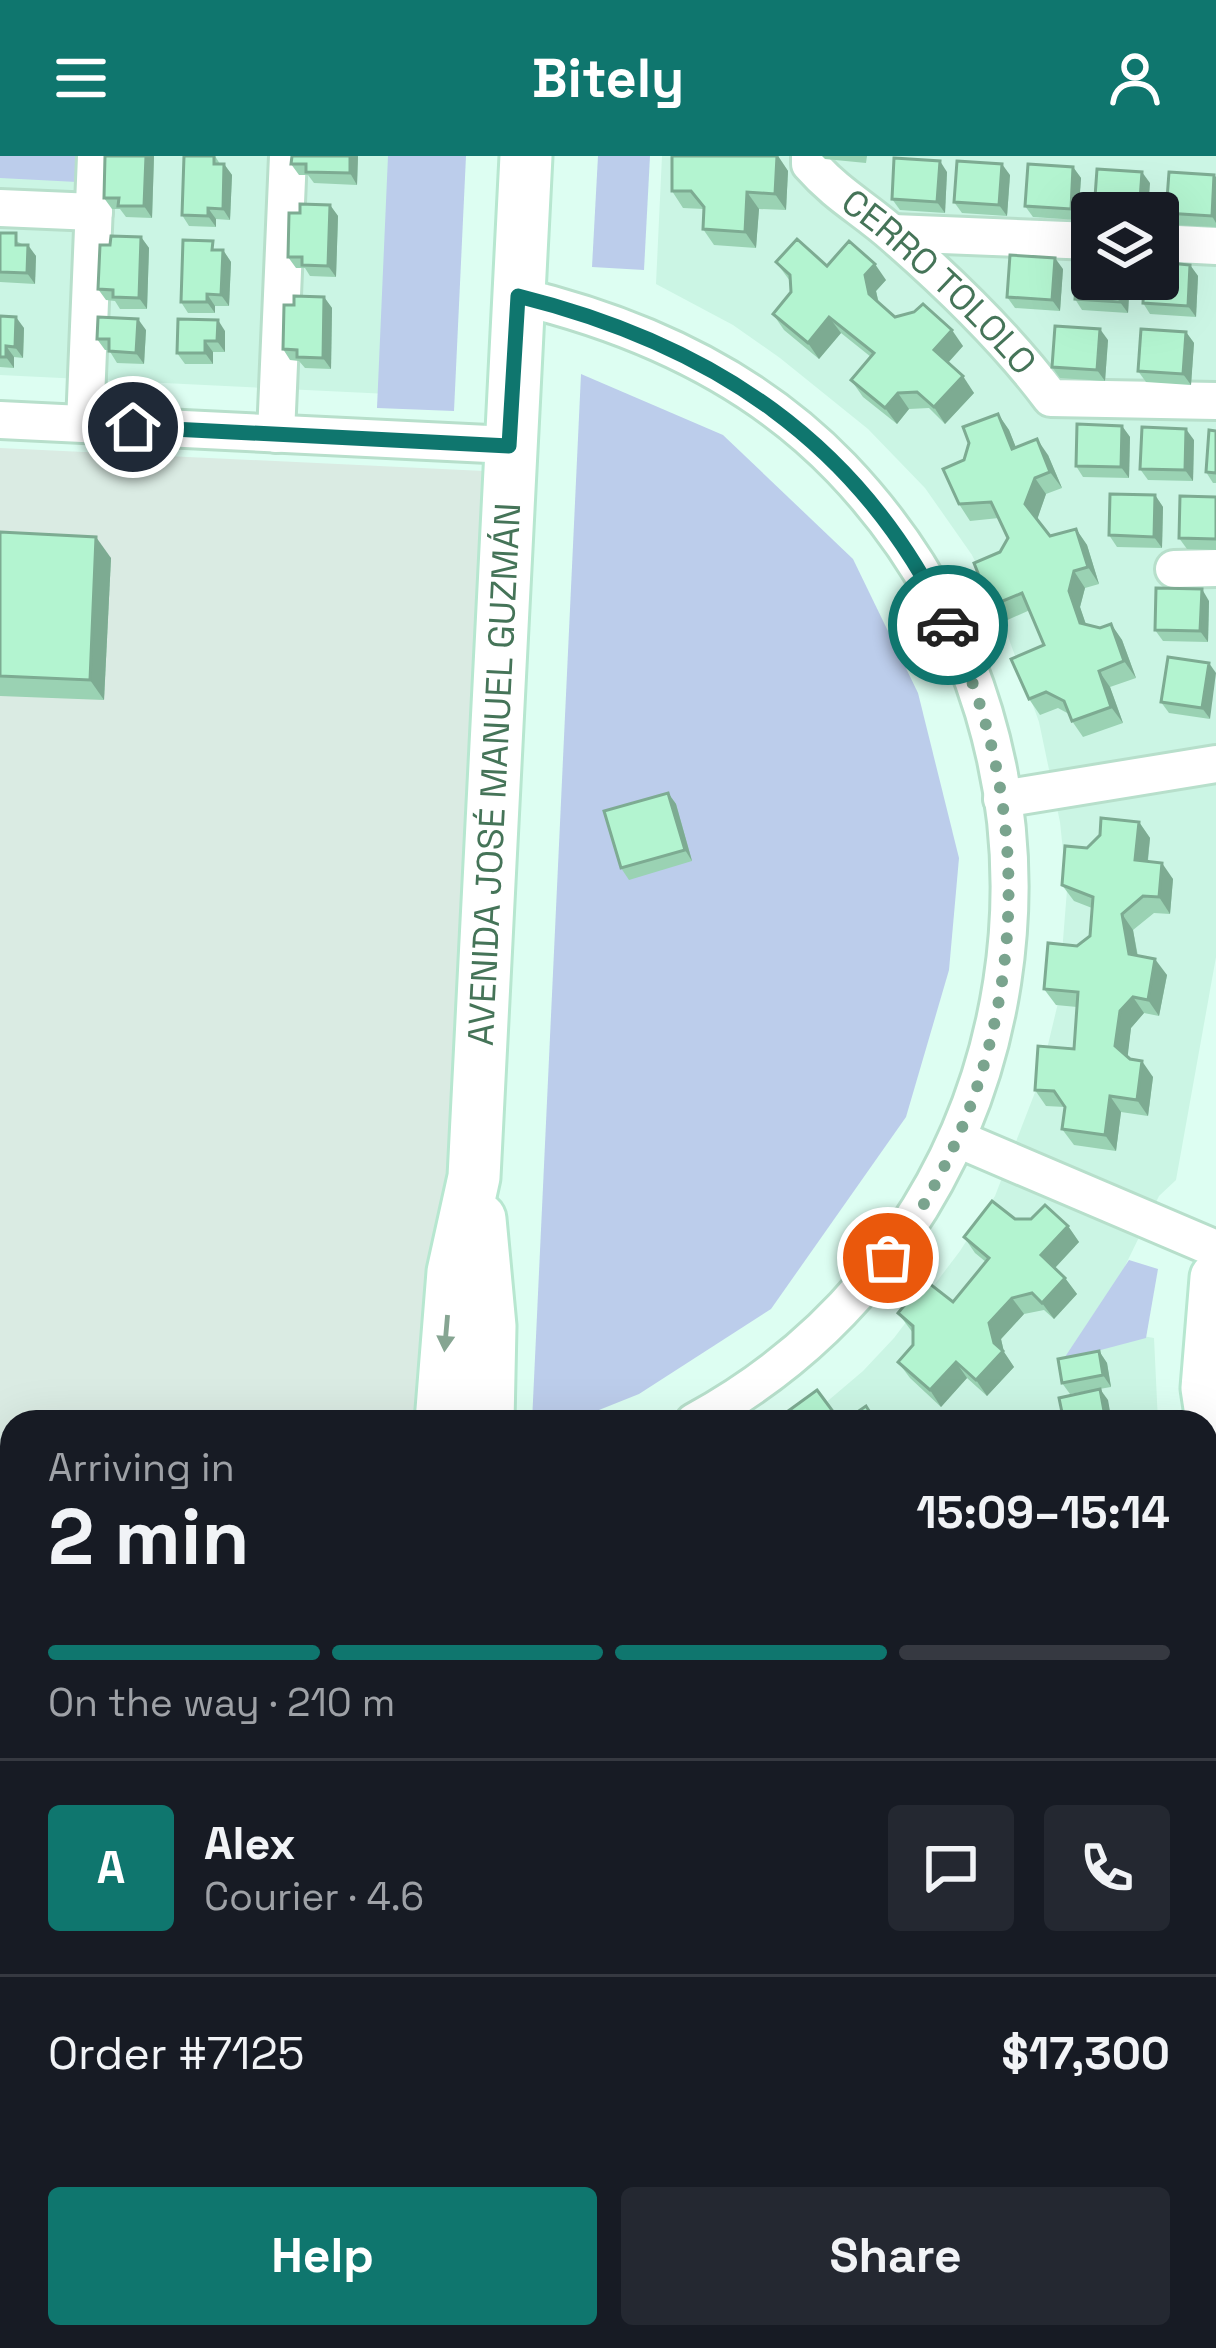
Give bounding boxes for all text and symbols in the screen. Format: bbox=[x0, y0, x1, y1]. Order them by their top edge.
text: Bitely bbox=[532, 44, 684, 113]
icon: menu bbox=[48, 45, 114, 111]
icon: person bbox=[1102, 45, 1168, 111]
street label: CERRO TOLOLO bbox=[832, 179, 1046, 385]
map controls bbox=[1071, 192, 1179, 300]
button: layers bbox=[1071, 192, 1179, 300]
pin bbox=[82, 376, 184, 478]
icon: home bbox=[100, 394, 166, 460]
street label: AVENIDA JOSÉ MANUEL GUZMÁN bbox=[458, 502, 531, 1047]
courier bbox=[888, 565, 1008, 685]
icon: car bbox=[915, 592, 981, 658]
pin bbox=[837, 1207, 939, 1309]
icon: bag bbox=[855, 1225, 921, 1291]
one-way arrow bbox=[436, 1315, 455, 1352]
text: Arriving in bbox=[48, 1443, 235, 1492]
text: 15:09–15:14 bbox=[916, 1484, 1170, 1541]
text: 2 min bbox=[48, 1487, 250, 1587]
text: On the way · 210 m bbox=[48, 1678, 395, 1727]
button: chat bbox=[888, 1805, 1014, 1931]
button: phone bbox=[1044, 1805, 1170, 1931]
text: Alex bbox=[204, 1815, 296, 1872]
text: A bbox=[97, 1839, 125, 1896]
text: Courier · 4.6 bbox=[204, 1872, 424, 1921]
text: Order #7125 bbox=[48, 2025, 305, 2082]
text: $17,300 bbox=[1002, 2025, 1170, 2082]
button: Help bbox=[48, 2187, 597, 2325]
button: Share bbox=[621, 2187, 1170, 2325]

